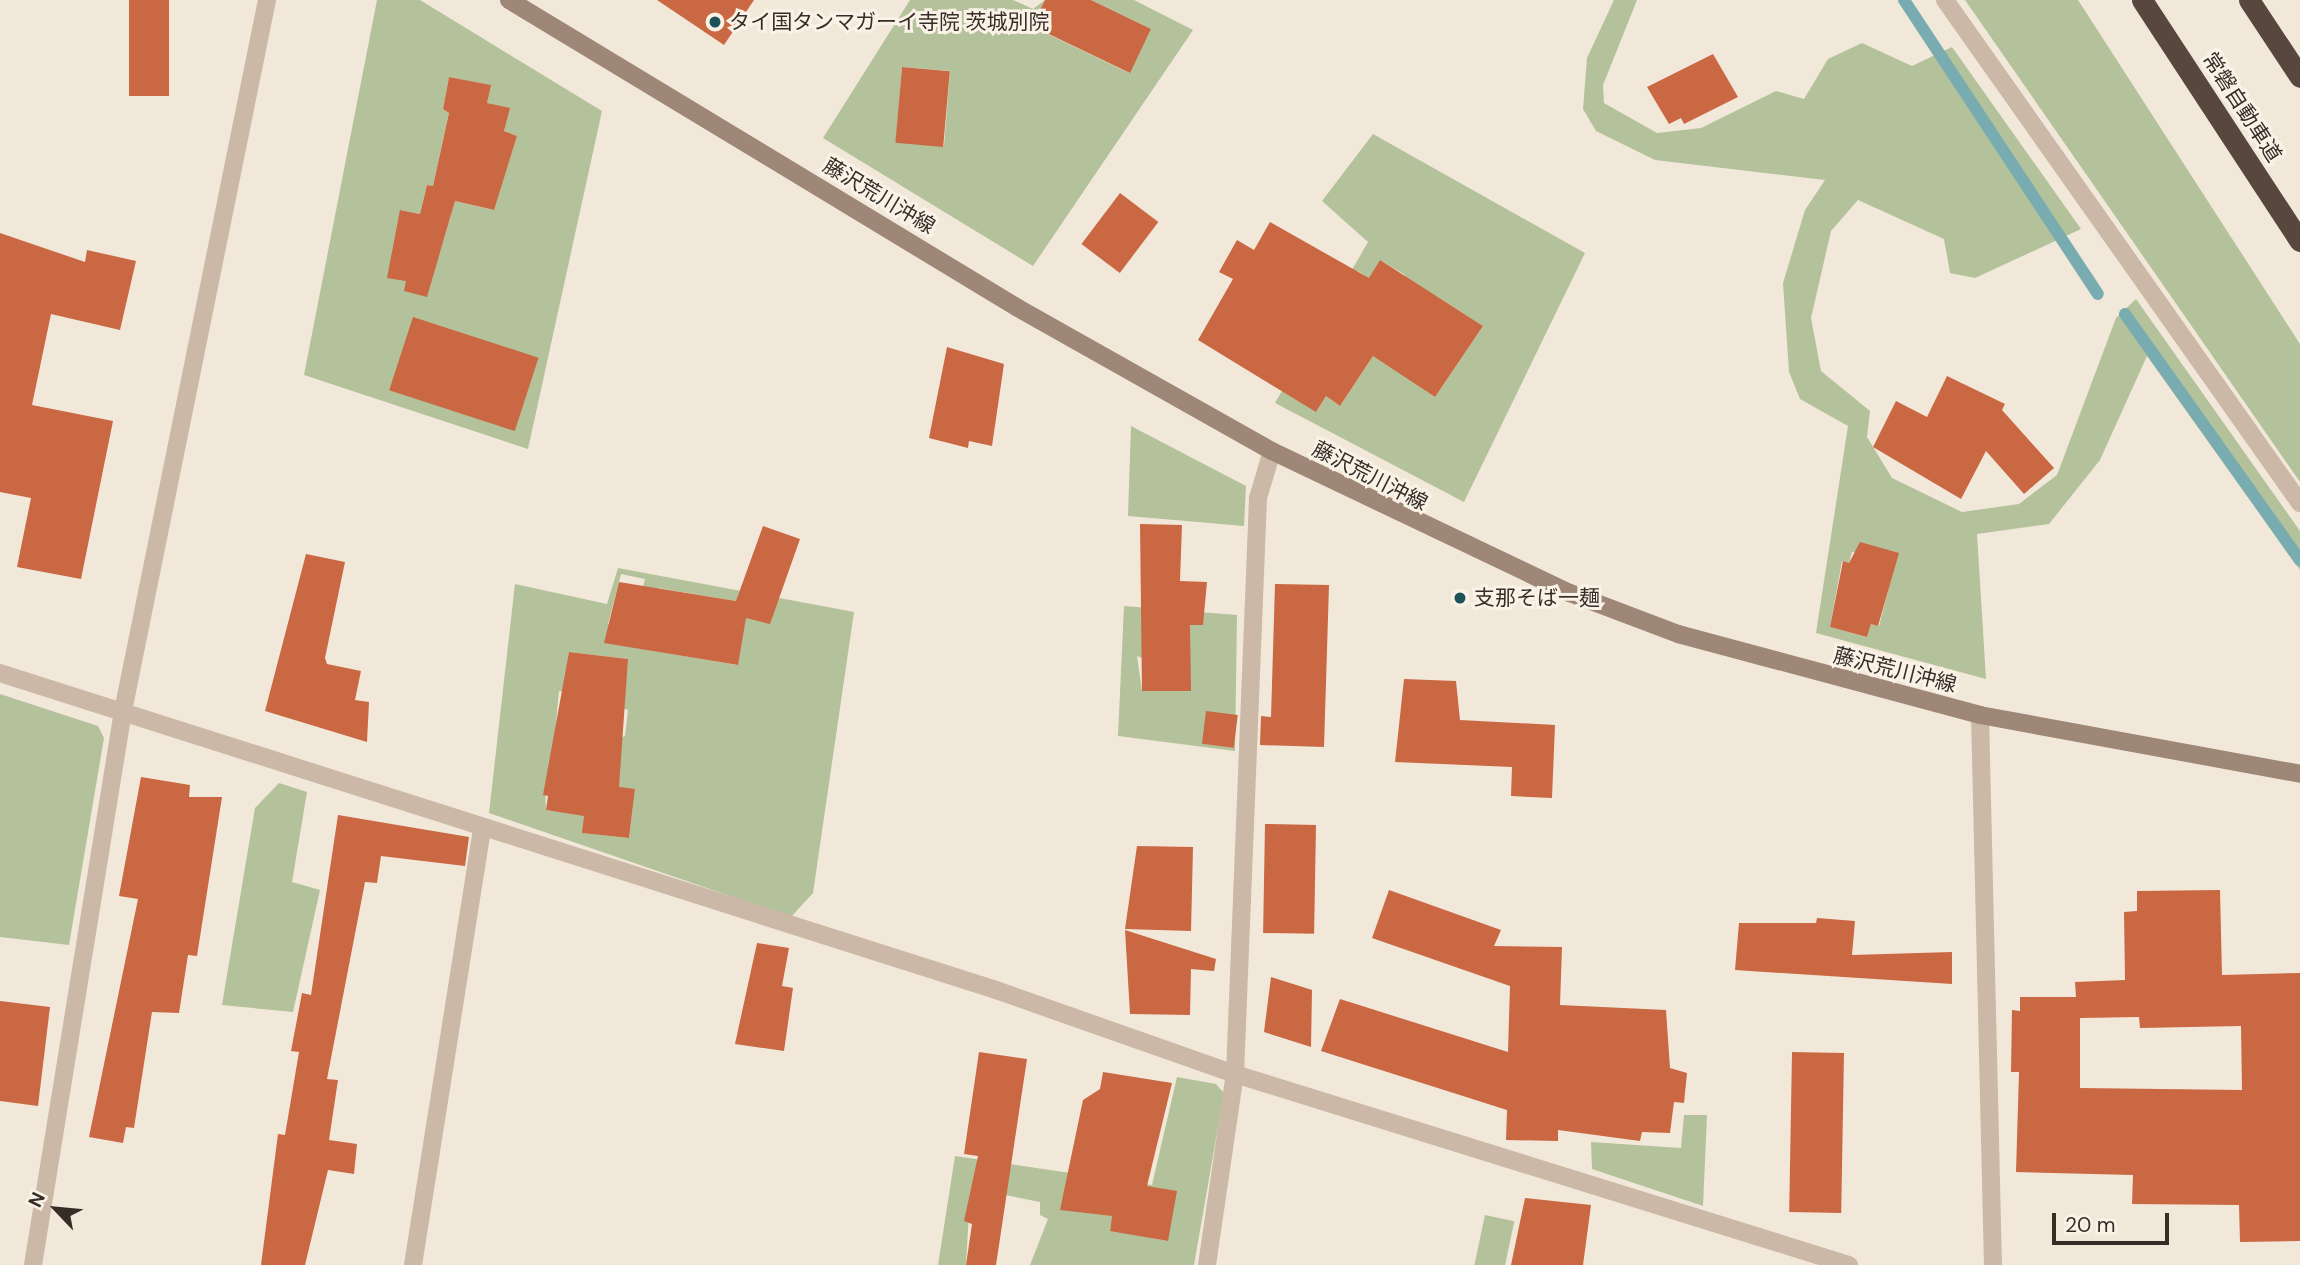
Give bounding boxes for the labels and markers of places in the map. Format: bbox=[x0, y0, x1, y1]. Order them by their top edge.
place label: タイ国タンマガーイ寺院 茨城別院 bbox=[729, 9, 1050, 35]
marker: タイ国タンマガーイ寺院 茨城別院 bbox=[707, 14, 723, 30]
place label: 支那そば一麺 bbox=[1474, 585, 1600, 611]
marker: 支那そば一麺 bbox=[1452, 590, 1468, 606]

